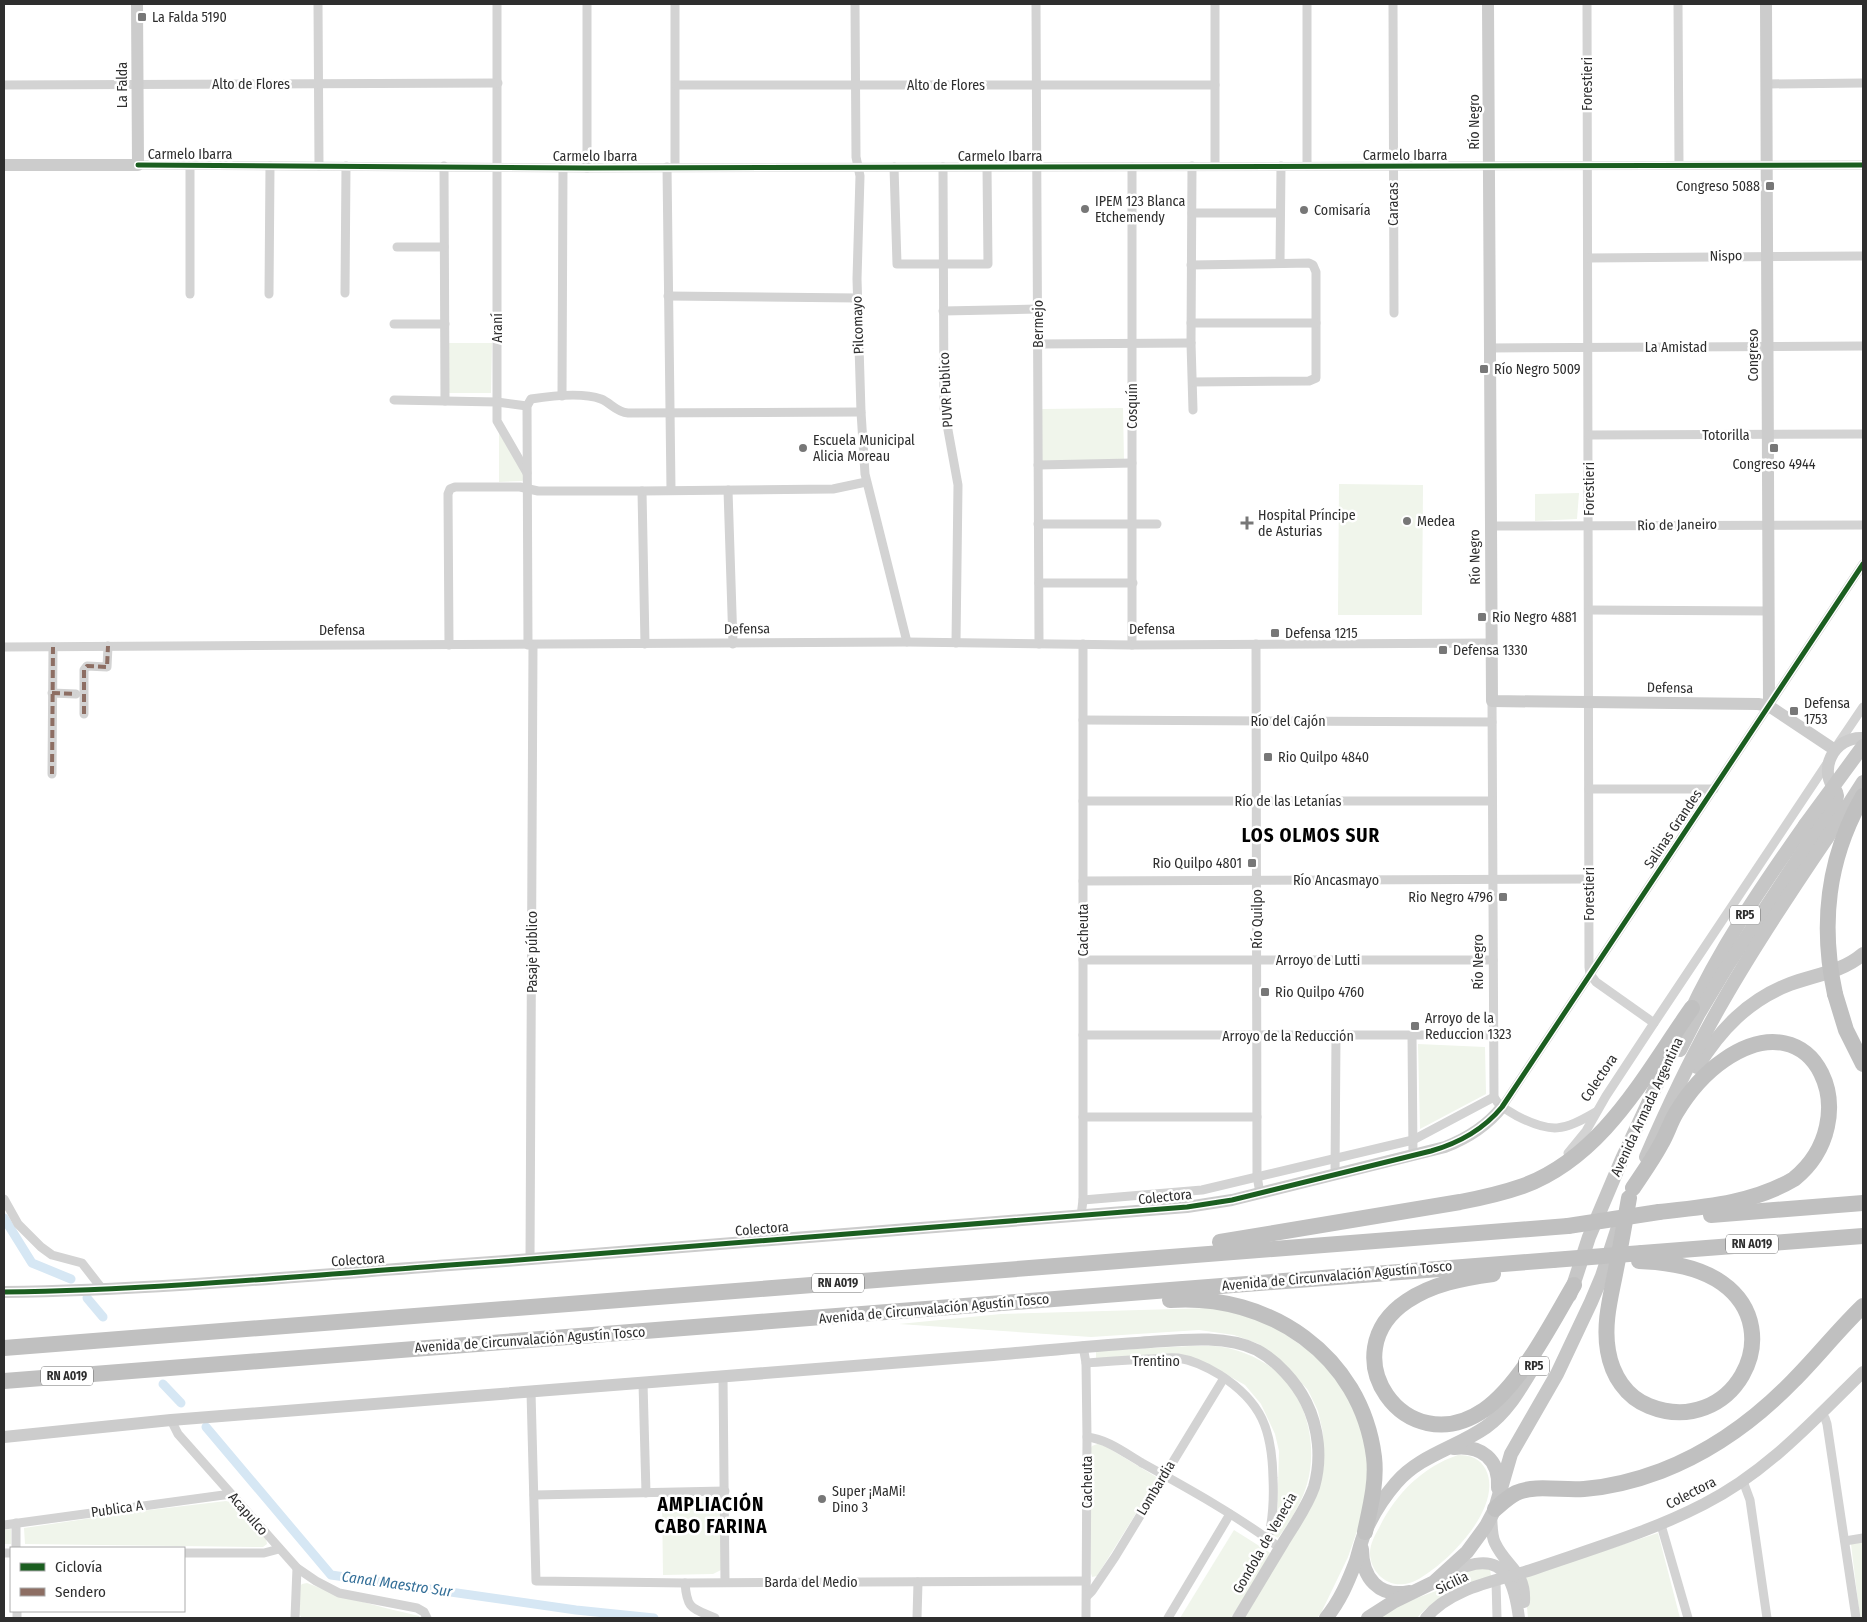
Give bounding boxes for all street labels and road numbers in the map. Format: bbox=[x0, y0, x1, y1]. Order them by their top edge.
street label: Forestieri bbox=[1579, 57, 1596, 111]
street label: La Falda bbox=[114, 62, 131, 108]
street label: Alto de Flores bbox=[212, 76, 290, 93]
street label: Alto de Flores bbox=[907, 77, 985, 94]
street label: Río Negro bbox=[1466, 94, 1483, 150]
street label: Carmelo Ibarra bbox=[148, 146, 233, 163]
street label: Carmelo Ibarra bbox=[1363, 147, 1448, 164]
street label: Carmelo Ibarra bbox=[553, 148, 638, 165]
street label: Carmelo Ibarra bbox=[958, 148, 1043, 165]
street label: Caracas bbox=[1385, 182, 1402, 226]
street label: Nispo bbox=[1709, 247, 1743, 265]
street label: Pilcomayo bbox=[848, 295, 868, 355]
street label: Bermejo bbox=[1030, 300, 1047, 348]
street label: Araní bbox=[489, 313, 506, 343]
street label: Congreso bbox=[1745, 329, 1762, 381]
street label: La Amistad bbox=[1645, 339, 1707, 356]
street label: PUVR Publico bbox=[936, 352, 956, 428]
street label: Cosquín bbox=[1124, 383, 1141, 429]
street label: Totorilla bbox=[1702, 427, 1750, 444]
street label: Forestieri bbox=[1581, 462, 1598, 516]
street label: Rio de Janeiro bbox=[1637, 516, 1717, 534]
street label: Río Negro bbox=[1466, 529, 1484, 585]
street label: Defensa bbox=[724, 620, 770, 638]
street label: Defensa bbox=[1129, 621, 1175, 638]
street label: Defensa bbox=[319, 622, 365, 639]
street label: Defensa bbox=[1647, 679, 1693, 697]
street label: Río del Cajón bbox=[1250, 713, 1326, 730]
street label: Salinas Grandes bbox=[1640, 786, 1706, 872]
street label: Río de las Letanías bbox=[1235, 793, 1342, 810]
street label: Forestieri bbox=[1581, 867, 1598, 921]
street label: Río Ancasmayo bbox=[1293, 872, 1379, 889]
street label: Río Quilpo bbox=[1249, 889, 1266, 949]
street label: Cacheuta bbox=[1075, 903, 1092, 956]
road number: RP5 bbox=[1730, 906, 1760, 924]
street label: Pasaje público bbox=[524, 911, 541, 993]
street label: Río Negro bbox=[1470, 934, 1487, 990]
street label: Arroyo de Lutti bbox=[1276, 952, 1360, 969]
street label: Arroyo de la Reducción bbox=[1222, 1028, 1354, 1045]
street label: Avenida Armada Argentina bbox=[1607, 1035, 1687, 1179]
street label: Colectora bbox=[1577, 1051, 1621, 1105]
street label: Colectora bbox=[1137, 1186, 1193, 1208]
street label: Colectora bbox=[734, 1218, 790, 1240]
road number: RN A019 bbox=[1726, 1234, 1778, 1254]
street label: Colectora bbox=[331, 1250, 386, 1270]
street label: Avenida de Circunvalación Agustín Tosco bbox=[1221, 1257, 1453, 1295]
road number: RN A019 bbox=[812, 1274, 864, 1292]
street label: Avenida de Circunvalación Agustín Tosco bbox=[818, 1290, 1050, 1328]
street label: Avenida de Circunvalación Agustín Tosco bbox=[414, 1323, 646, 1357]
street label: Trentino bbox=[1132, 1353, 1180, 1370]
road number: RP5 bbox=[1519, 1356, 1549, 1375]
road number: RN A019 bbox=[41, 1366, 93, 1385]
street label: Cacheuta bbox=[1079, 1455, 1096, 1508]
street label: Lombardia bbox=[1133, 1458, 1179, 1518]
street label: Colectora bbox=[1663, 1473, 1719, 1513]
street label: Acapulco bbox=[225, 1489, 271, 1539]
street label: Gondola de Venecia bbox=[1229, 1489, 1301, 1596]
street label: Publica A bbox=[90, 1497, 145, 1521]
street label: Sicilia bbox=[1433, 1568, 1471, 1598]
street label: Barda del Medio bbox=[764, 1574, 858, 1591]

